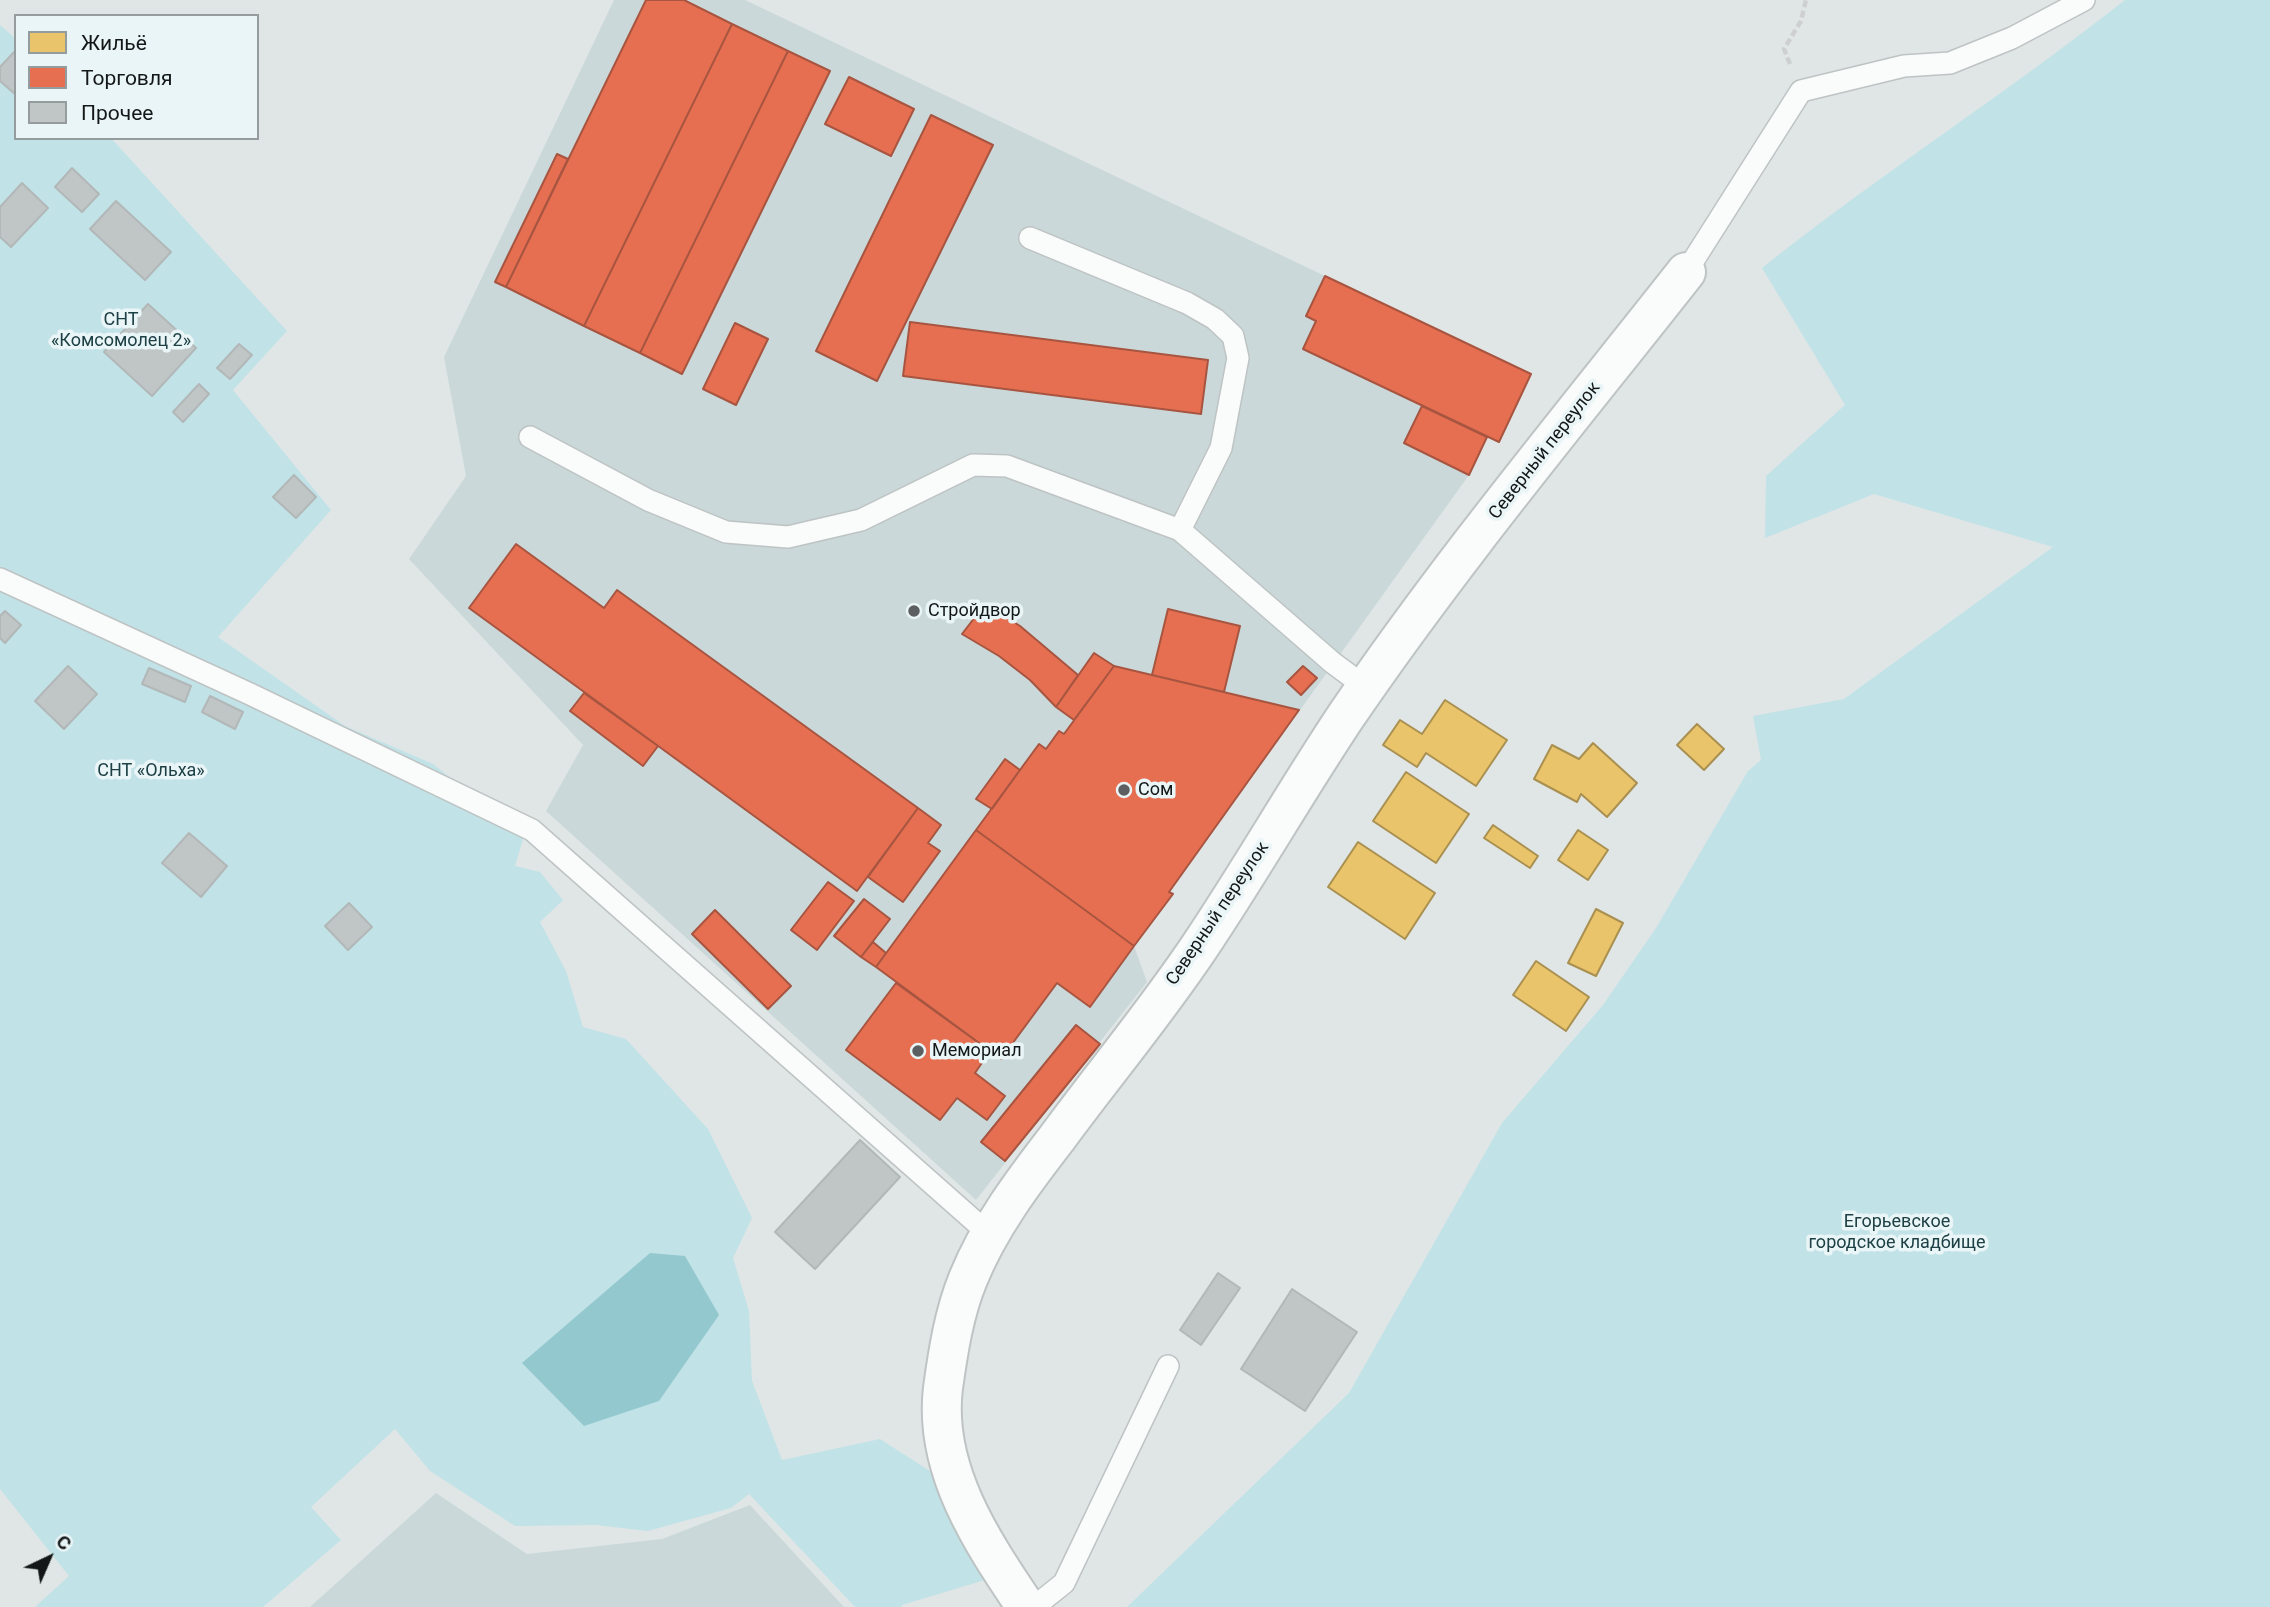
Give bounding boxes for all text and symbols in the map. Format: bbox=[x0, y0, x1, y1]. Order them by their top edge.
legend bbox=[14, 14, 259, 140]
text: Жильё bbox=[81, 31, 147, 55]
text: Торговля bbox=[81, 66, 173, 90]
text: Прочее bbox=[81, 101, 153, 125]
park label: СНТ «Комсомолец 2» bbox=[51, 309, 191, 352]
street label: Северный переулок bbox=[1485, 378, 1605, 524]
place label: Стройдвор bbox=[928, 600, 1021, 622]
marker: Стройдвор bbox=[906, 603, 922, 619]
park label: СНТ «Ольха» bbox=[97, 760, 205, 782]
place label: Сом bbox=[1138, 779, 1173, 801]
marker: Сом bbox=[1116, 782, 1132, 798]
street label: Северный переулок bbox=[1162, 838, 1274, 990]
place label: Мемориал bbox=[932, 1040, 1022, 1062]
marker: Мемориал bbox=[910, 1043, 926, 1059]
park label: Егорьевское городское кладбище bbox=[1808, 1211, 1986, 1254]
north arrow bbox=[14, 1523, 84, 1593]
text: С bbox=[51, 1530, 76, 1555]

